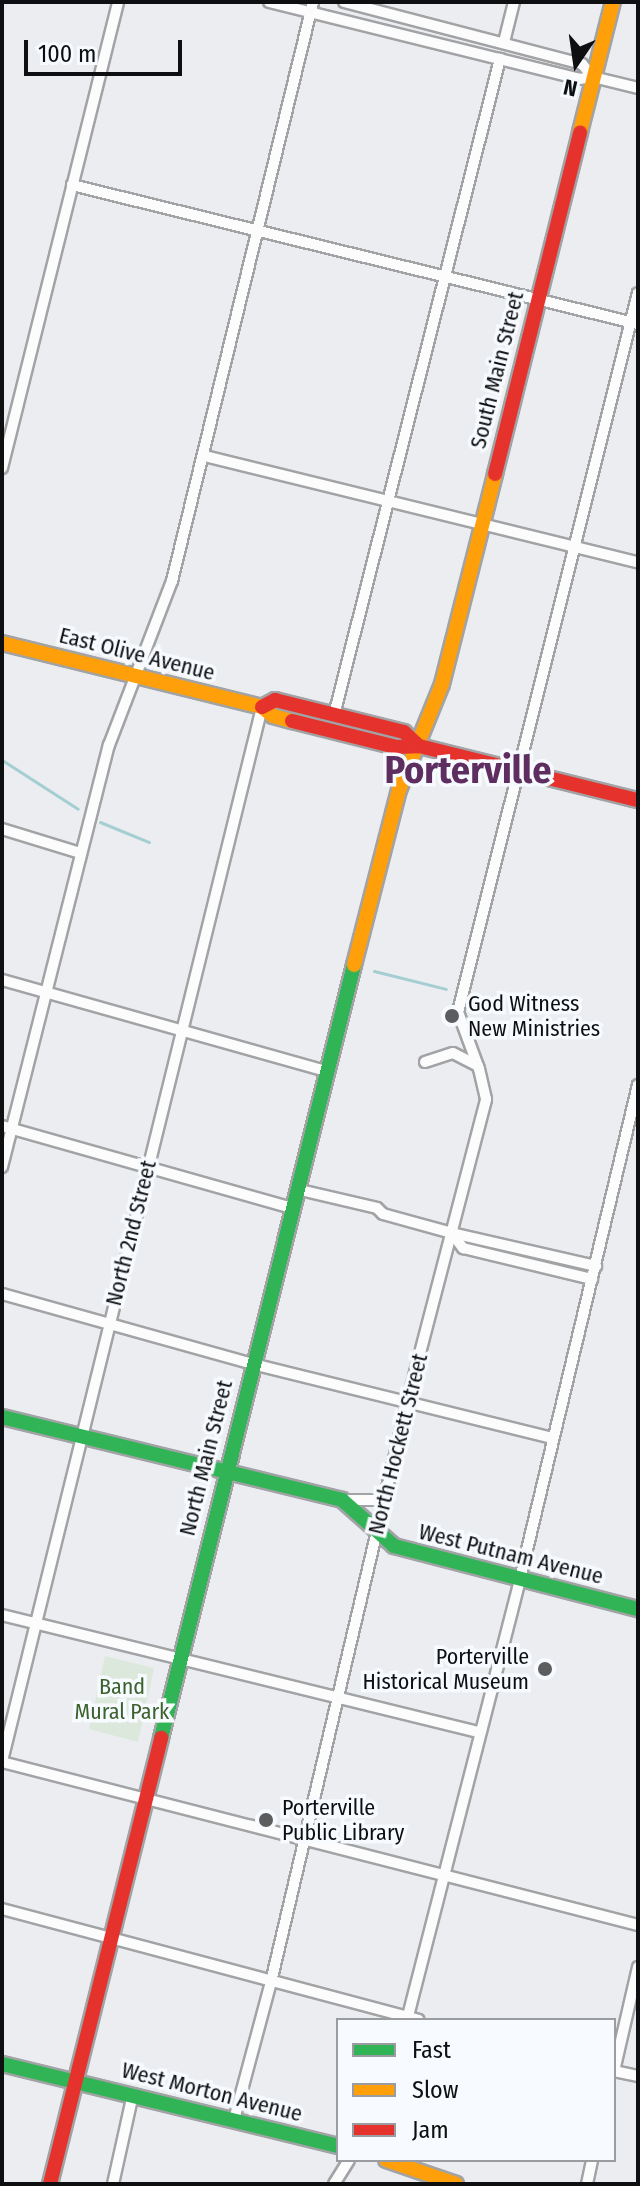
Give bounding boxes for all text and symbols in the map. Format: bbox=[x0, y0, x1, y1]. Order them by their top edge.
scale bar bbox=[28, 24, 186, 74]
north arrow bbox=[536, 24, 616, 104]
text: 100 m bbox=[38, 40, 96, 68]
text: N bbox=[561, 73, 580, 103]
street label: South Main Street bbox=[465, 289, 529, 451]
street label: East Olive Avenue bbox=[56, 622, 218, 686]
district label: Porterville bbox=[384, 748, 552, 794]
place label: God Witness New Ministries bbox=[468, 990, 600, 1042]
marker: God Witness New Ministries bbox=[443, 1007, 461, 1025]
street label: North 2nd Street bbox=[100, 1158, 162, 1308]
street label: North Hockett Street bbox=[363, 1351, 433, 1537]
street label: North Main Street bbox=[174, 1377, 238, 1539]
street label: West Putnam Avenue bbox=[416, 1518, 606, 1590]
place label: Porterville Historical Museum bbox=[363, 1643, 529, 1694]
marker: Porterville Historical Museum bbox=[536, 1660, 554, 1678]
park label: Band Mural Park bbox=[75, 1673, 169, 1724]
place label: Porterville Public Library bbox=[282, 1794, 404, 1846]
marker: Porterville Public Library bbox=[257, 1811, 275, 1829]
legend bbox=[336, 2018, 616, 2162]
text: Fast bbox=[412, 2036, 451, 2064]
street label: West Morton Avenue bbox=[119, 2057, 305, 2127]
text: Slow bbox=[412, 2076, 458, 2104]
text: Jam bbox=[412, 2116, 449, 2144]

